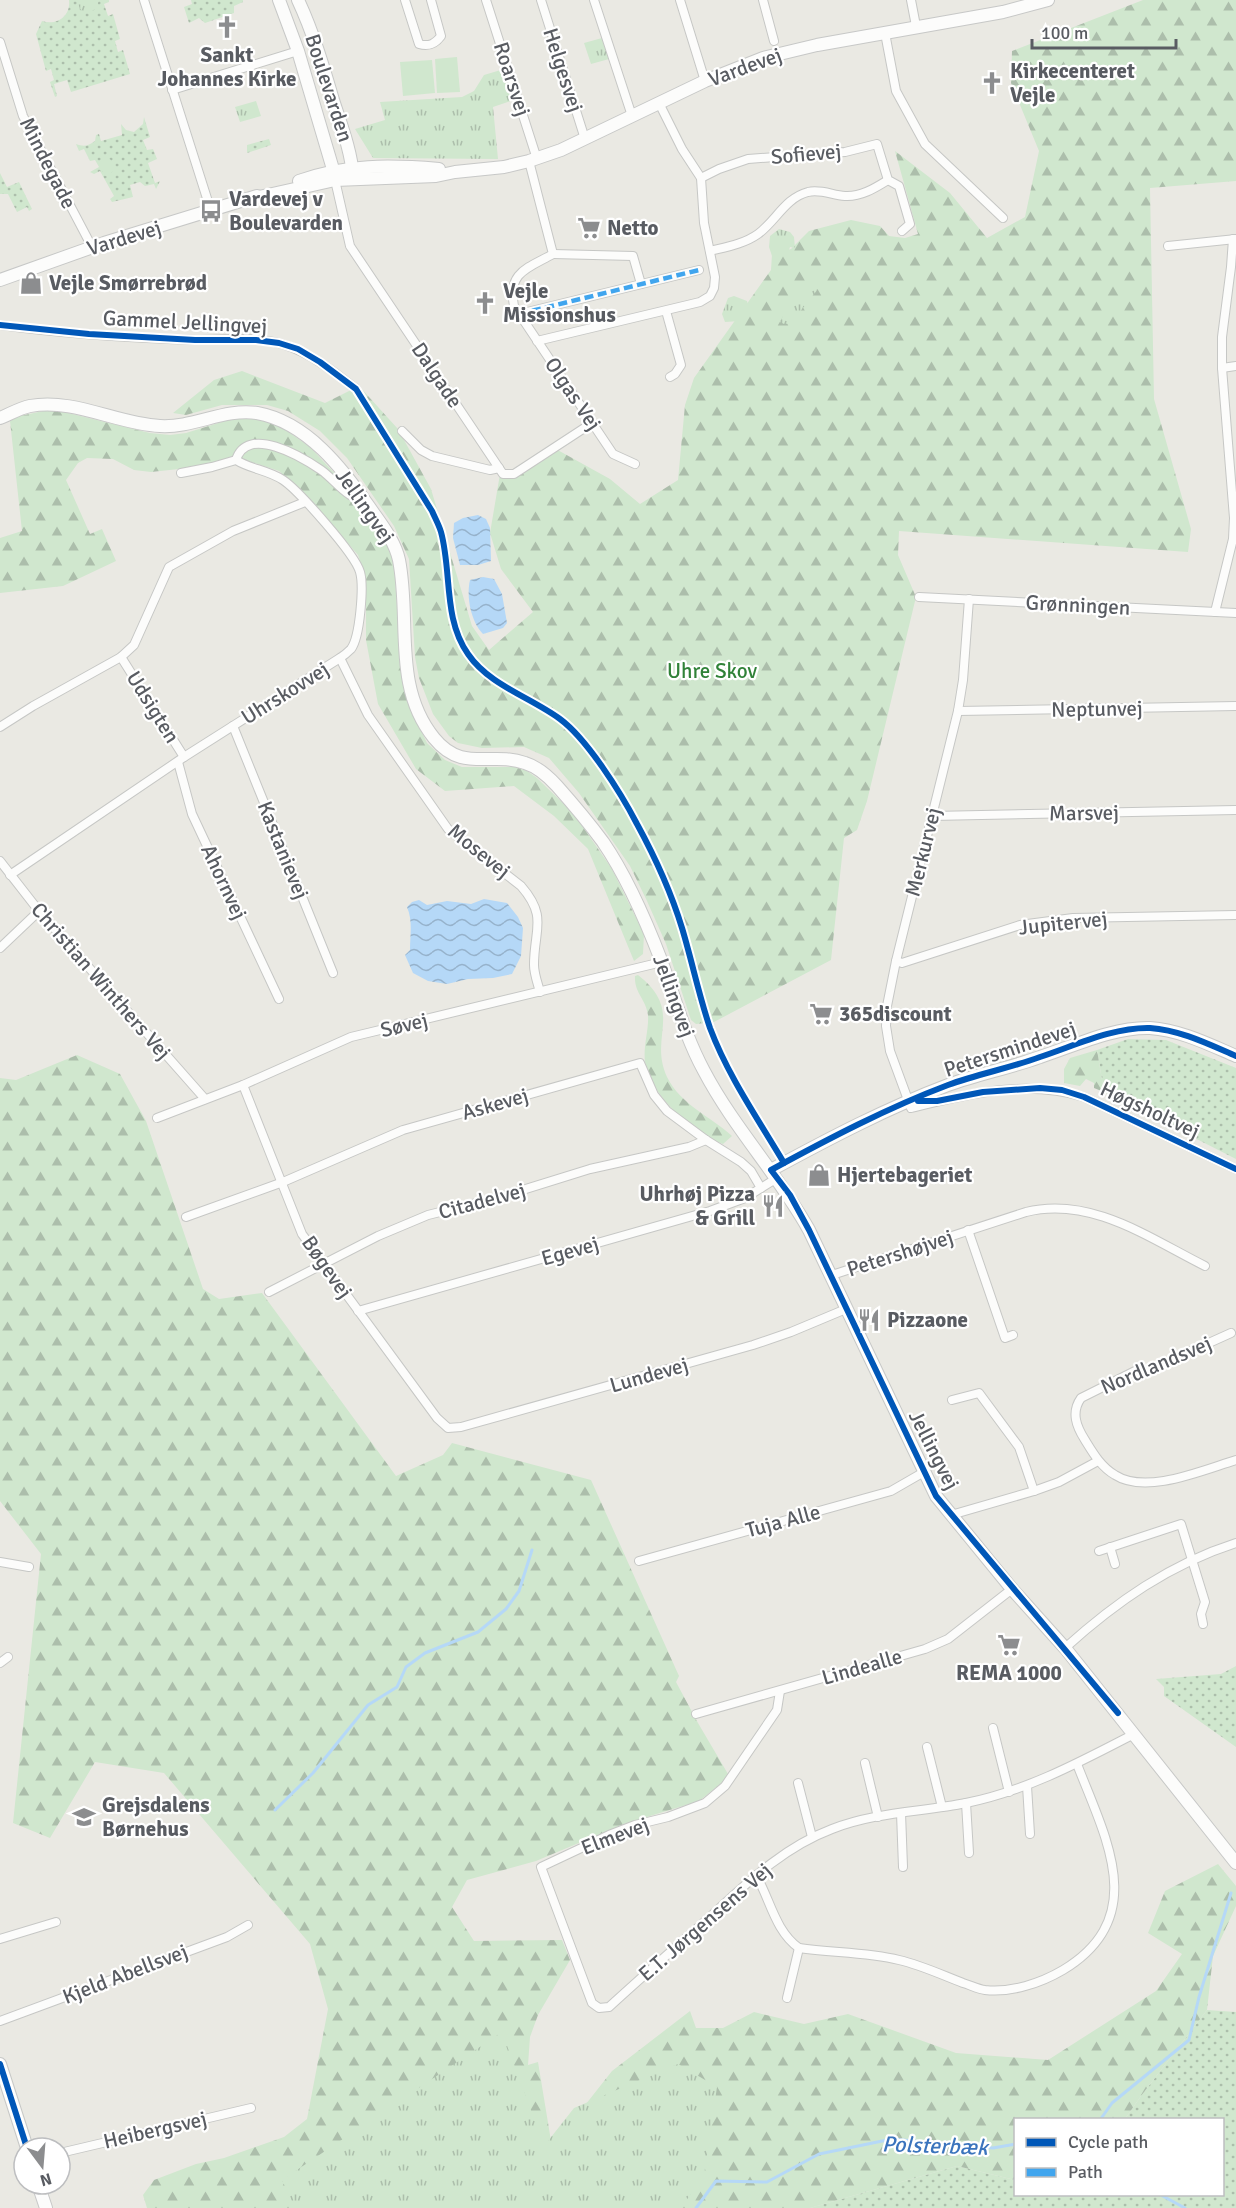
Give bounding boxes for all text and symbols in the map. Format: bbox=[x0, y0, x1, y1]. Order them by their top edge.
scale bar bbox=[1032, 12, 1176, 50]
church icon: Sankt Johannes Kirke bbox=[214, 14, 240, 40]
text: 100 m bbox=[1041, 22, 1088, 44]
street label: Helgesvej bbox=[537, 25, 589, 115]
street label: Boulevarden bbox=[299, 31, 359, 145]
street label: Roarsvej bbox=[488, 39, 536, 119]
place label: Sankt Johannes Kirke bbox=[157, 42, 297, 92]
street label: Vardevej bbox=[705, 42, 785, 92]
place label: Kirkecenteret Vejle bbox=[1010, 58, 1135, 108]
church icon: Kirkecenteret Vejle bbox=[979, 70, 1005, 96]
street label: Mindegade bbox=[14, 113, 82, 213]
street label: Sofievej bbox=[770, 138, 842, 170]
place label: Vardevej v Boulevarden bbox=[229, 186, 343, 236]
bus stop icon: Vardevej v Boulevarden bbox=[198, 198, 224, 224]
street label: Vardevej bbox=[84, 214, 164, 262]
supermarket icon: Netto bbox=[576, 215, 602, 241]
place label: Netto bbox=[607, 215, 659, 241]
shop icon: Vejle Smørrebrød bbox=[18, 270, 44, 296]
place label: Vejle Smørrebrød bbox=[49, 270, 207, 296]
place label: Vejle Missionshus bbox=[503, 278, 616, 328]
church icon: Vejle Missionshus bbox=[472, 290, 498, 316]
street label: Gammel Jellingvej bbox=[102, 305, 268, 339]
street label: Dalgade bbox=[406, 337, 468, 413]
street label: Olgas Vej bbox=[539, 352, 607, 436]
street label: Jellingvej bbox=[330, 463, 400, 549]
street label: Grønningen bbox=[1025, 589, 1131, 621]
street label: Uhrskovvej bbox=[236, 656, 334, 730]
park label: Uhre Skov bbox=[667, 658, 757, 684]
street label: Udsigten bbox=[121, 666, 185, 748]
street label: Neptunvej bbox=[1051, 695, 1143, 723]
street label: Kastanievej bbox=[252, 797, 314, 903]
street label: Marsvej bbox=[1049, 799, 1119, 827]
street label: Merkurvej bbox=[899, 805, 947, 899]
street label: Mosevej bbox=[442, 818, 516, 884]
street label: Ahornvej bbox=[195, 840, 253, 924]
street label: Christian Winthers Vej bbox=[26, 897, 176, 1065]
street label: Jupitervej bbox=[1017, 905, 1109, 941]
street label: Jellingvej bbox=[647, 951, 701, 1041]
supermarket icon: 365discount bbox=[808, 1001, 834, 1027]
place label: 365discount bbox=[839, 1001, 952, 1027]
street label: Søvej bbox=[378, 1007, 430, 1043]
street label: Petersmindevej bbox=[941, 1015, 1079, 1083]
street label: Høgsholtvej bbox=[1096, 1076, 1204, 1144]
street label: Askevej bbox=[459, 1082, 531, 1126]
shop icon: Hjertebageriet bbox=[806, 1162, 832, 1188]
place label: Hjertebageriet bbox=[837, 1162, 973, 1188]
street label: Citadelvej bbox=[435, 1177, 529, 1225]
place label: Uhrhøj Pizza & Grill bbox=[639, 1181, 755, 1231]
restaurant icon: Uhrhøj Pizza & Grill bbox=[760, 1193, 786, 1219]
street label: Petershøjvej bbox=[844, 1224, 956, 1282]
street label: Egevej bbox=[538, 1230, 602, 1272]
street label: Bøgevej bbox=[296, 1231, 358, 1303]
restaurant icon: Pizzaone bbox=[856, 1307, 882, 1333]
place label: Pizzaone bbox=[887, 1307, 968, 1333]
street label: Nordlandsvej bbox=[1097, 1330, 1215, 1400]
street label: Lundevej bbox=[607, 1351, 691, 1399]
street label: Jellingvej bbox=[903, 1406, 965, 1494]
street label: Tuja Alle bbox=[743, 1499, 823, 1543]
supermarket icon: REMA 1000 bbox=[996, 1632, 1022, 1658]
street label: Lindealle bbox=[819, 1643, 905, 1691]
place label: REMA 1000 bbox=[956, 1660, 1062, 1686]
place label: Grejsdalens Børnehus bbox=[102, 1792, 210, 1842]
school or university icon: Grejsdalens Børnehus bbox=[71, 1804, 97, 1830]
street label: Elmevej bbox=[577, 1811, 653, 1861]
street label: E.T. Jørgensens Vej bbox=[633, 1857, 777, 1987]
street label: Kjeld Abellsvej bbox=[59, 1938, 191, 2010]
street label: Heibergsvej bbox=[101, 2105, 209, 2155]
legend bbox=[1014, 2118, 1224, 2196]
water label: Polsterbæk bbox=[882, 2130, 990, 2161]
text: Cycle path bbox=[1068, 2131, 1148, 2153]
north arrow bbox=[12, 2136, 72, 2196]
text: Path bbox=[1068, 2161, 1103, 2183]
text: N bbox=[38, 2168, 54, 2191]

